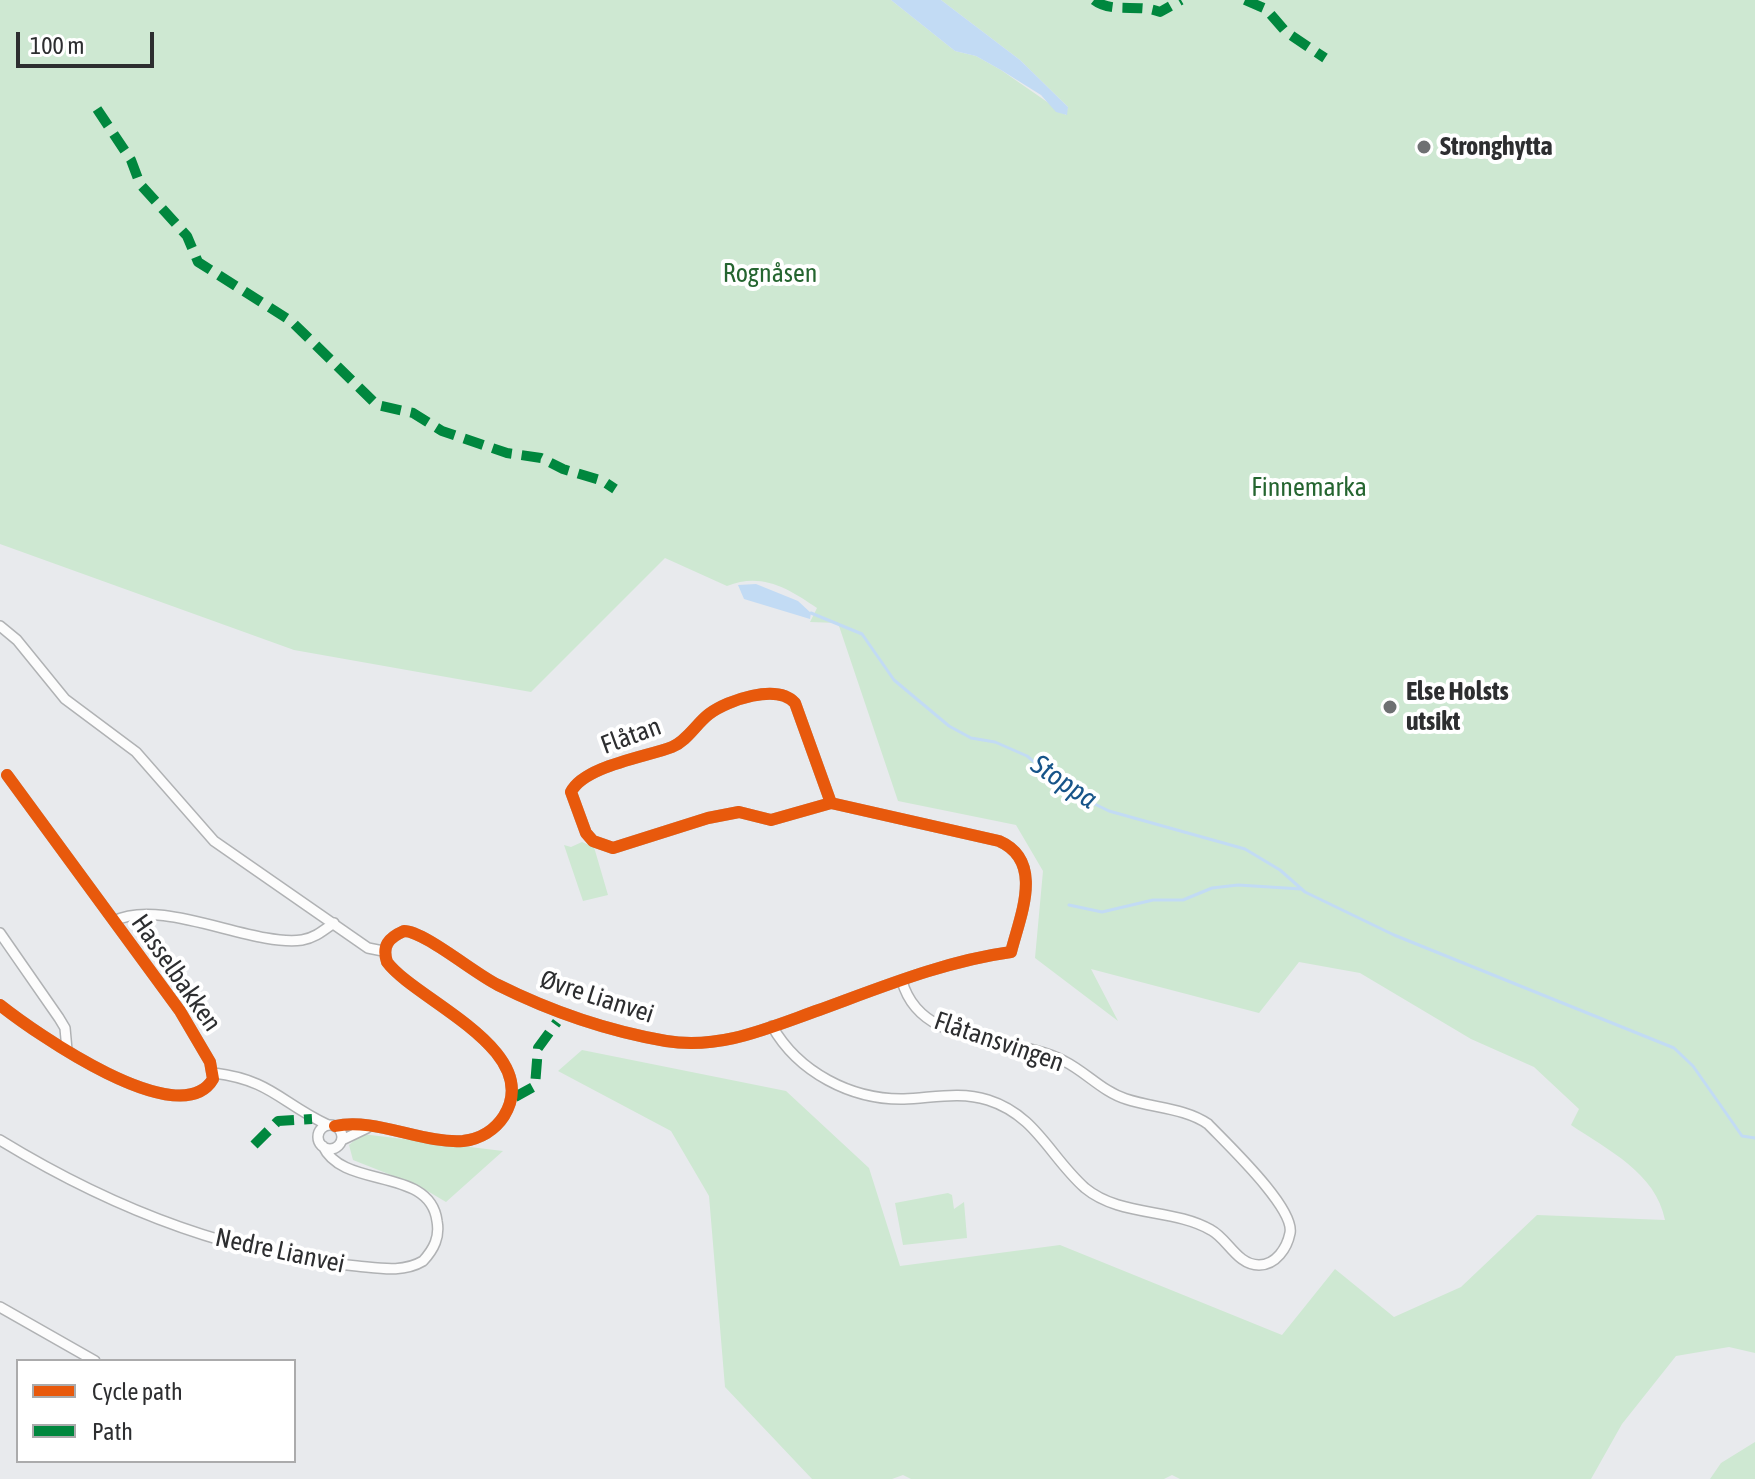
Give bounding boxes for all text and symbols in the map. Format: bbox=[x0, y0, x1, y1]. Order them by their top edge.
scale bar bbox=[20, 16, 158, 66]
text: 100 m bbox=[30, 32, 84, 59]
place label: Stronghytta bbox=[1440, 131, 1552, 163]
marker: Stronghytta bbox=[1415, 138, 1433, 156]
park label: Rognåsen bbox=[723, 258, 817, 290]
park label: Finnemarka bbox=[1251, 472, 1367, 504]
place label: Else Holsts utsikt bbox=[1406, 676, 1509, 738]
marker: Else Holsts utsikt bbox=[1381, 698, 1399, 716]
street label: Flåtan bbox=[597, 711, 665, 761]
water label: Stoppa bbox=[1025, 748, 1103, 816]
street label: Hasselbakken bbox=[124, 909, 228, 1037]
street label: Øvre Lianvei bbox=[536, 964, 658, 1030]
street label: Flåtansvingen bbox=[930, 1005, 1068, 1079]
street label: Nedre Lianvei bbox=[213, 1222, 347, 1280]
legend bbox=[16, 1359, 296, 1463]
text: Cycle path bbox=[92, 1378, 183, 1405]
text: Path bbox=[92, 1418, 133, 1445]

